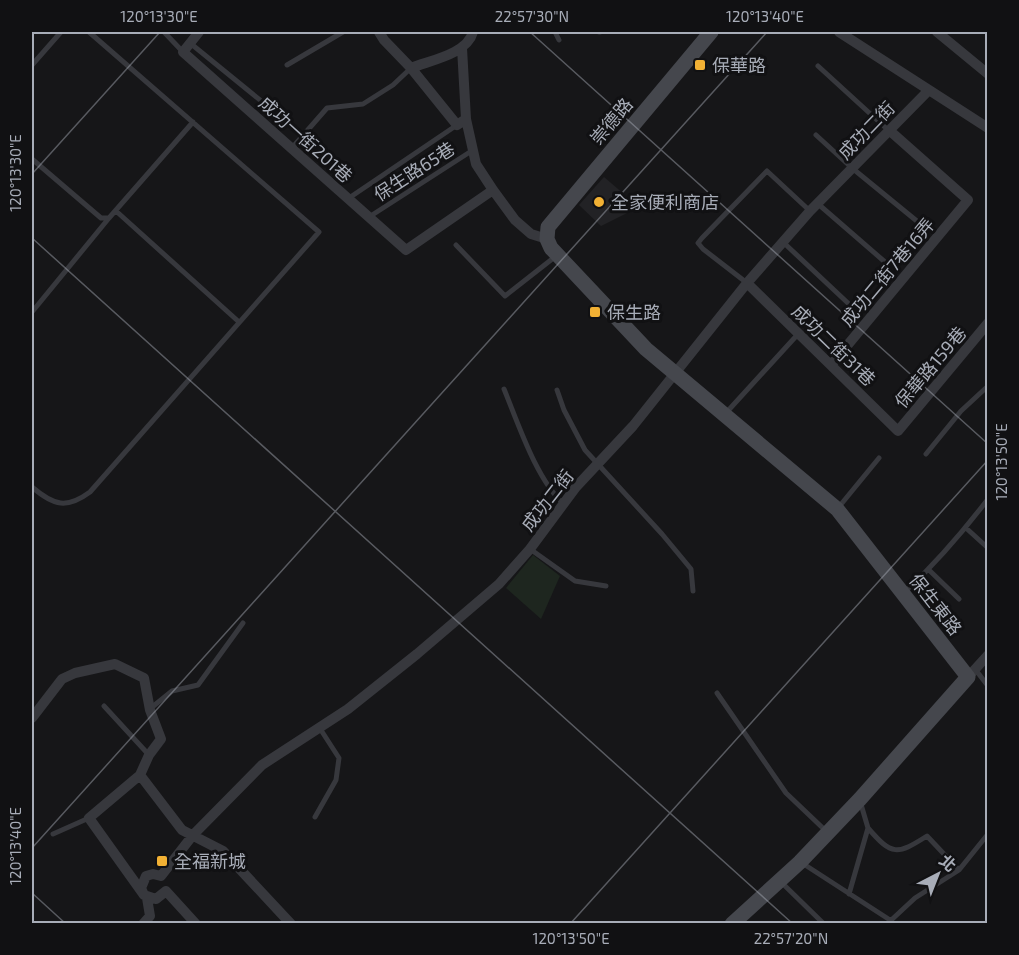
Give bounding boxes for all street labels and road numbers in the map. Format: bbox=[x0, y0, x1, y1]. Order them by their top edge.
street label: 成功一街201巷 bbox=[255, 91, 357, 187]
street label: 崇德路 bbox=[585, 93, 637, 149]
street label: 成功二街 bbox=[833, 96, 899, 164]
street label: 保生路65巷 bbox=[369, 137, 459, 205]
street label: 成功二街7巷16弄 bbox=[835, 213, 939, 331]
street label: 成功二街31巷 bbox=[788, 300, 880, 390]
street label: 保華路159巷 bbox=[890, 322, 970, 412]
street label: 成功二街 bbox=[516, 465, 578, 535]
street label: 保生東路 bbox=[905, 569, 967, 639]

